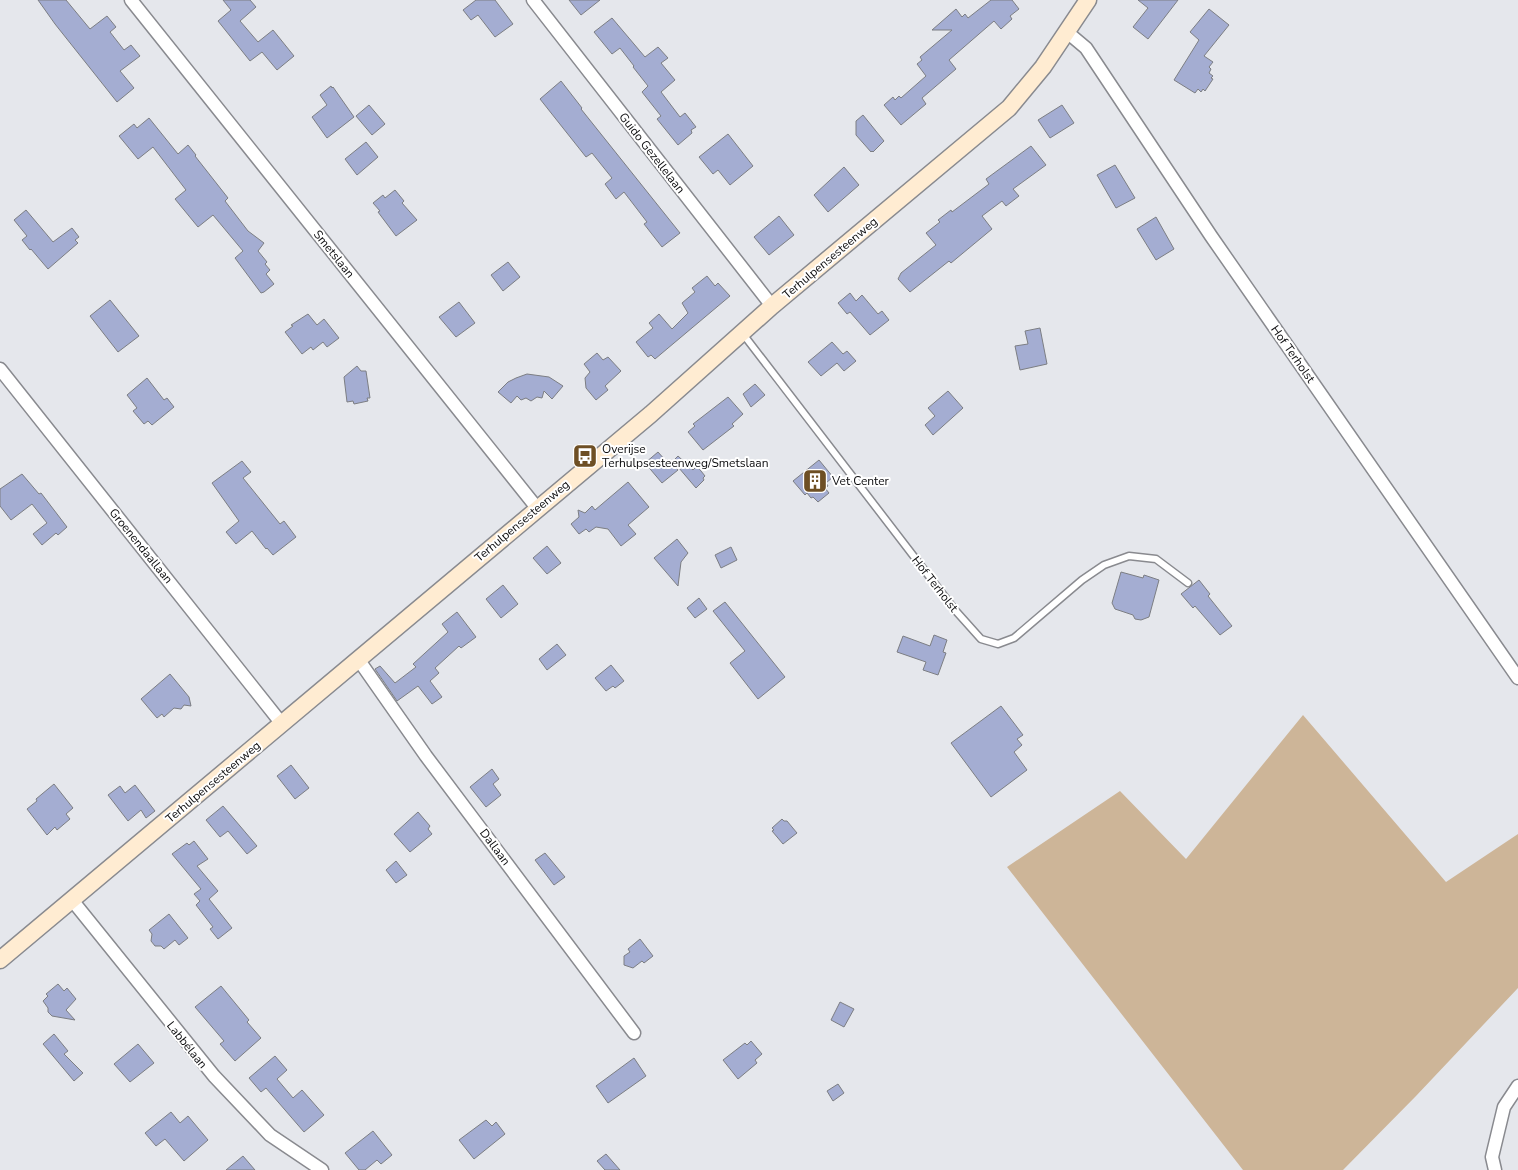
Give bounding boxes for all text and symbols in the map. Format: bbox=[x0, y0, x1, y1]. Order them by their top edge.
street label: Guido Gezellelaan bbox=[615, 109, 689, 197]
street label: Terhulpensesteenweg bbox=[779, 214, 881, 302]
street label: Smetslaan bbox=[310, 227, 358, 281]
street label: Hof Terholst bbox=[1267, 322, 1319, 387]
place label: Overijse Terhulpsesteenweg/Smetslaan bbox=[602, 441, 769, 471]
bus stop icon: Overijse Terhulpsesteenweg/Smetslaan bbox=[572, 443, 598, 469]
building icon: Vet Center bbox=[802, 468, 828, 494]
place label: Vet Center bbox=[831, 473, 890, 489]
street label: Terhulpensesteenweg bbox=[471, 477, 573, 565]
street label: Groenendaallaan bbox=[106, 505, 176, 587]
street label: Hof Terholst bbox=[908, 553, 962, 616]
street label: Terhulpensesteenweg bbox=[162, 738, 264, 826]
street label: Dallaan bbox=[476, 825, 514, 869]
street label: Labbélaan bbox=[163, 1018, 211, 1072]

